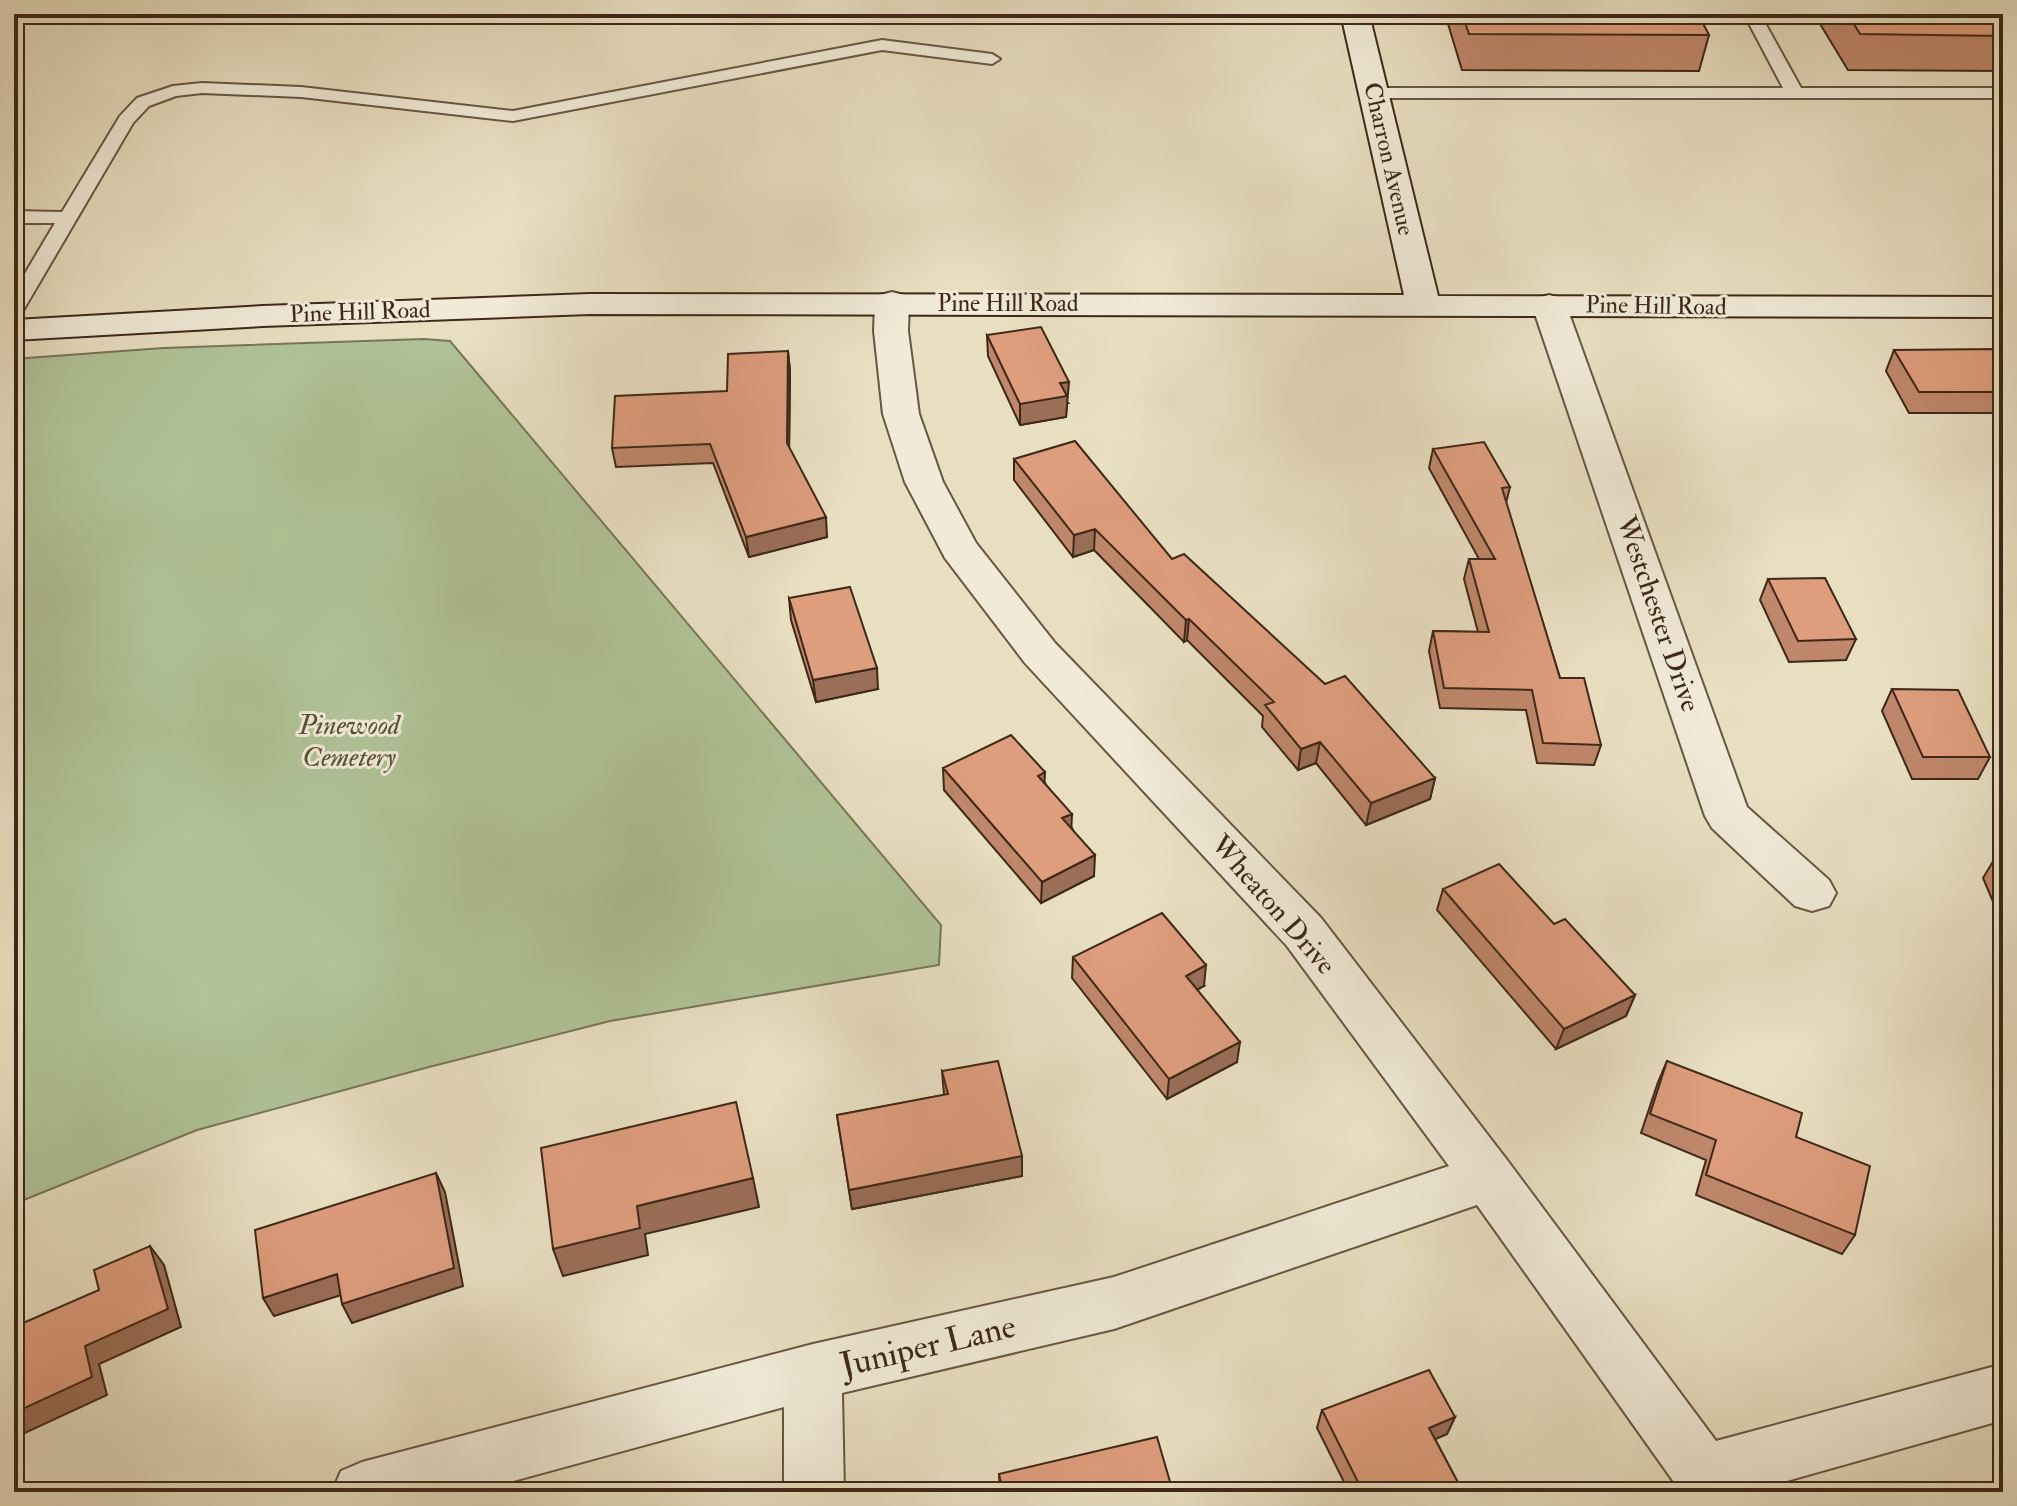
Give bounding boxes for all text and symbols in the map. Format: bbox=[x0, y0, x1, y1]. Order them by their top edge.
street label: Charron Avenue bbox=[1356, 79, 1422, 239]
street label: Pine Hill Road bbox=[937, 288, 1079, 319]
street label: Pine Hill Road bbox=[1585, 289, 1727, 323]
street label: Pine Hill Road bbox=[289, 294, 431, 330]
street label: Westchester Drive bbox=[1608, 511, 1708, 717]
park label: Pinewood Cemetery bbox=[297, 708, 402, 775]
street label: Wheaton Drive bbox=[1202, 827, 1343, 982]
street label: Juniper Lane bbox=[835, 1305, 1020, 1387]

